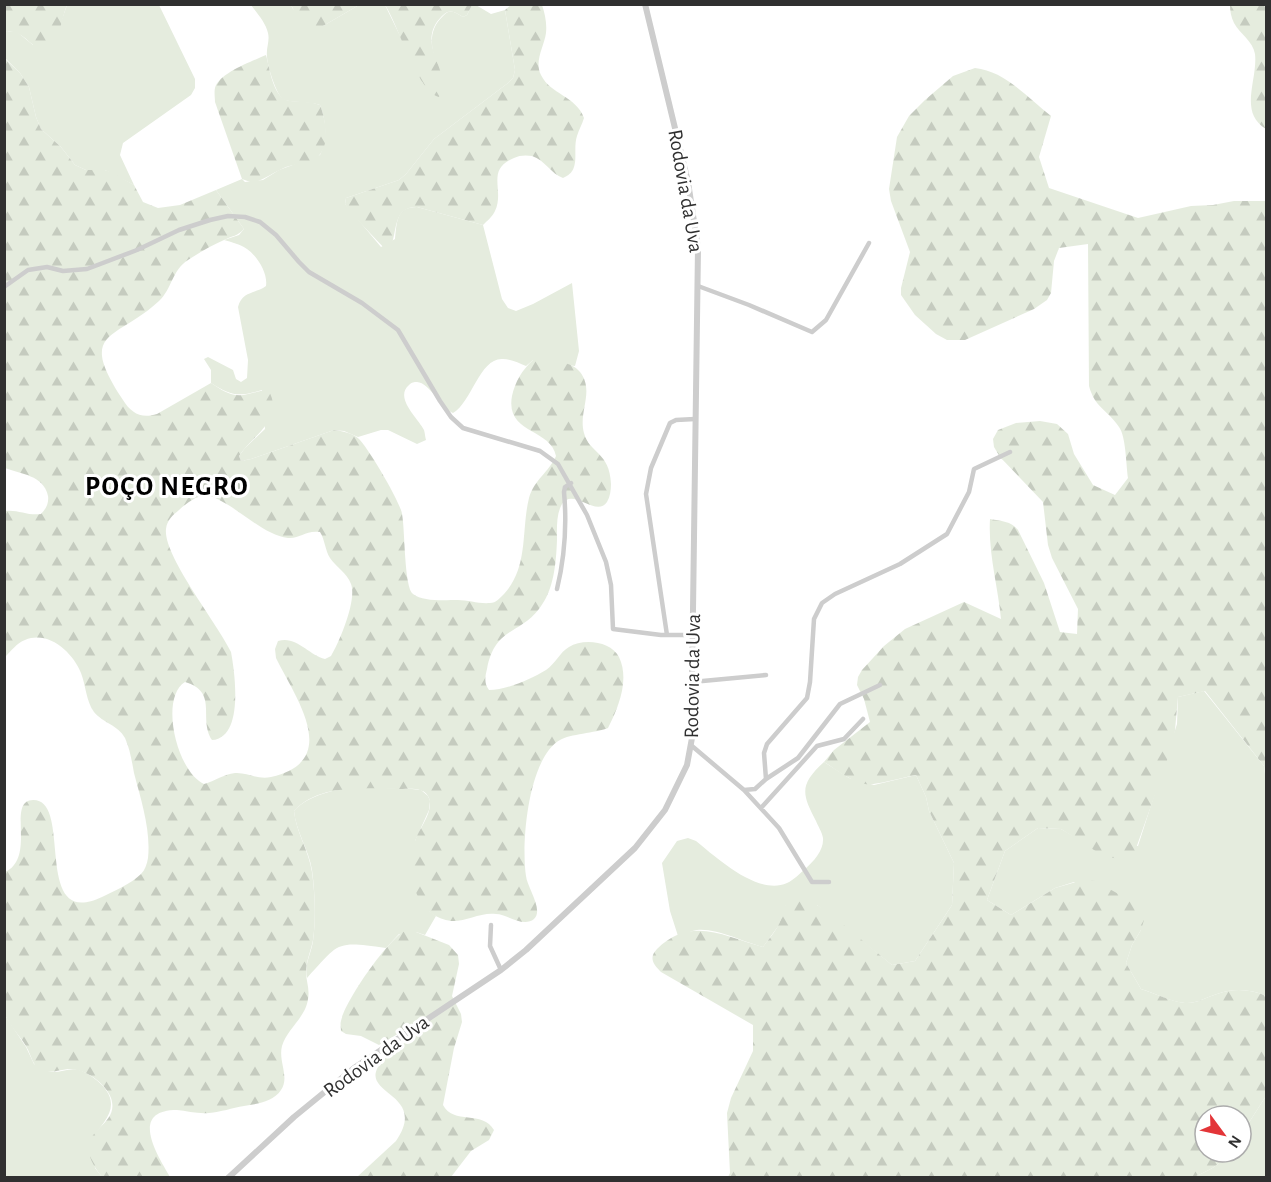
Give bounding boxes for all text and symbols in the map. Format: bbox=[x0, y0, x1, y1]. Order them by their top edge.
street label: Rodovia da Uva bbox=[664, 128, 707, 255]
district label: POÇO NEGRO bbox=[85, 473, 249, 500]
street label: Rodovia da Uva bbox=[681, 613, 704, 739]
street label: Rodovia da Uva bbox=[320, 1011, 433, 1102]
north arrow bbox=[1193, 1104, 1253, 1164]
text: N bbox=[1225, 1133, 1244, 1151]

